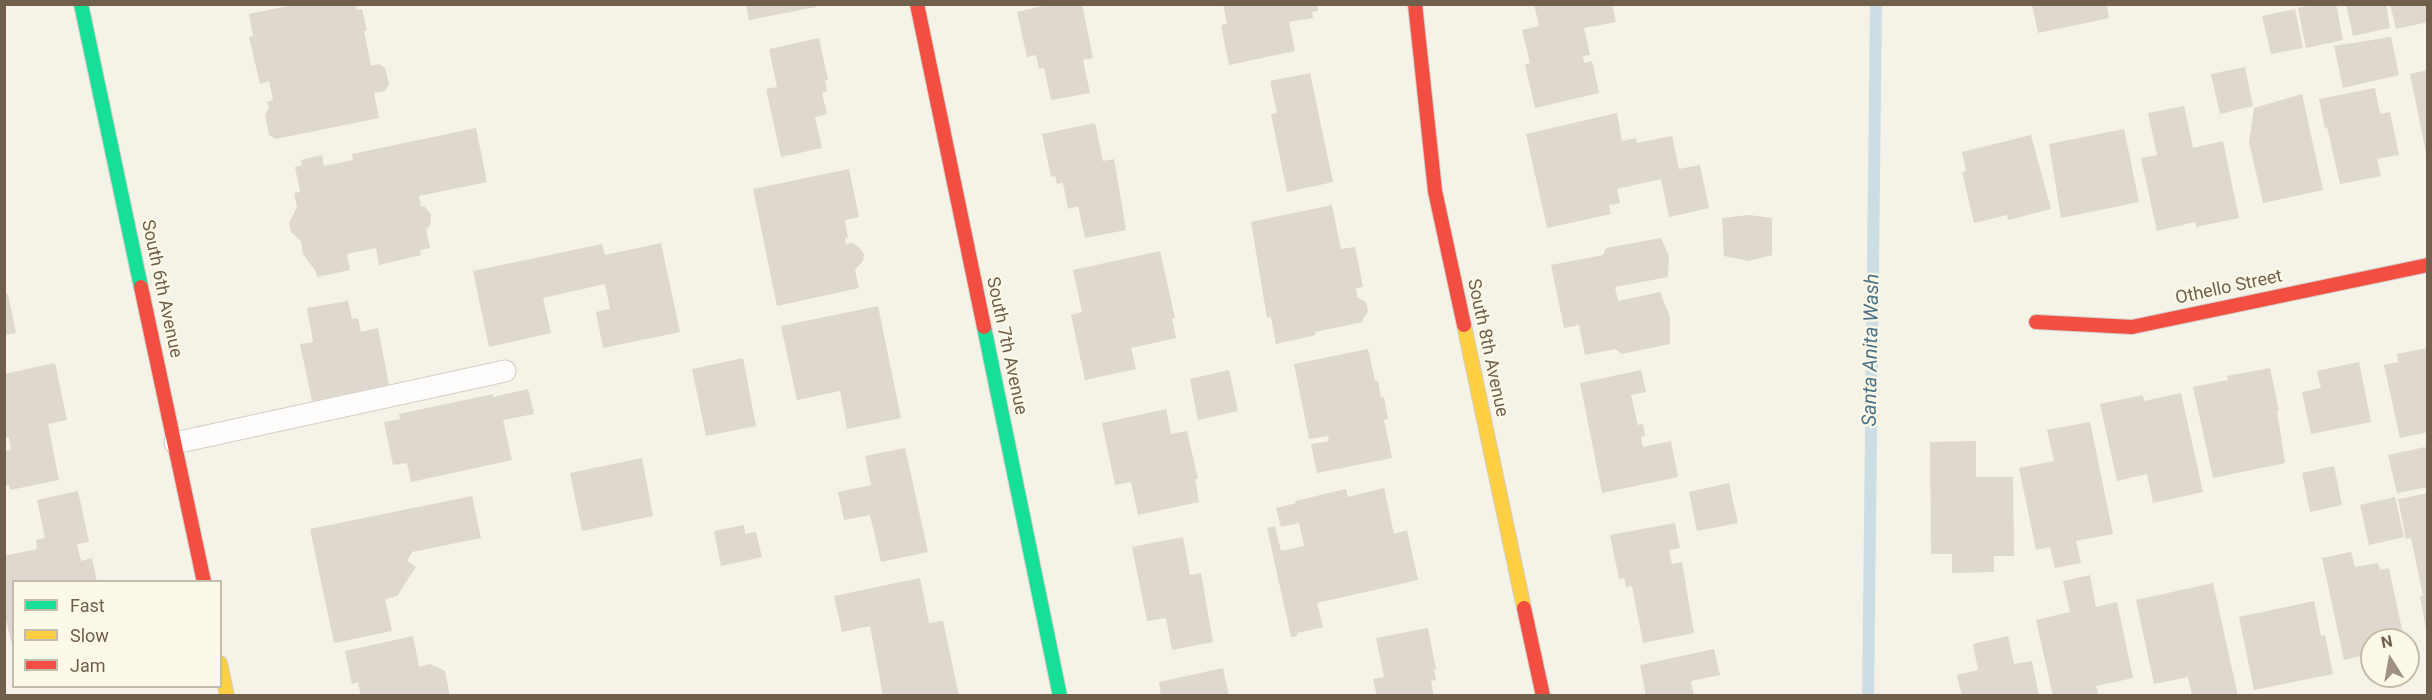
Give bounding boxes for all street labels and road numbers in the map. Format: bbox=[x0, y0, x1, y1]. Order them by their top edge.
street label: South 6th Avenue bbox=[136, 218, 186, 360]
street label: Othello Street bbox=[2174, 266, 2284, 310]
street label: South 7th Avenue bbox=[981, 275, 1031, 417]
street label: South 8th Avenue bbox=[1462, 277, 1512, 419]

